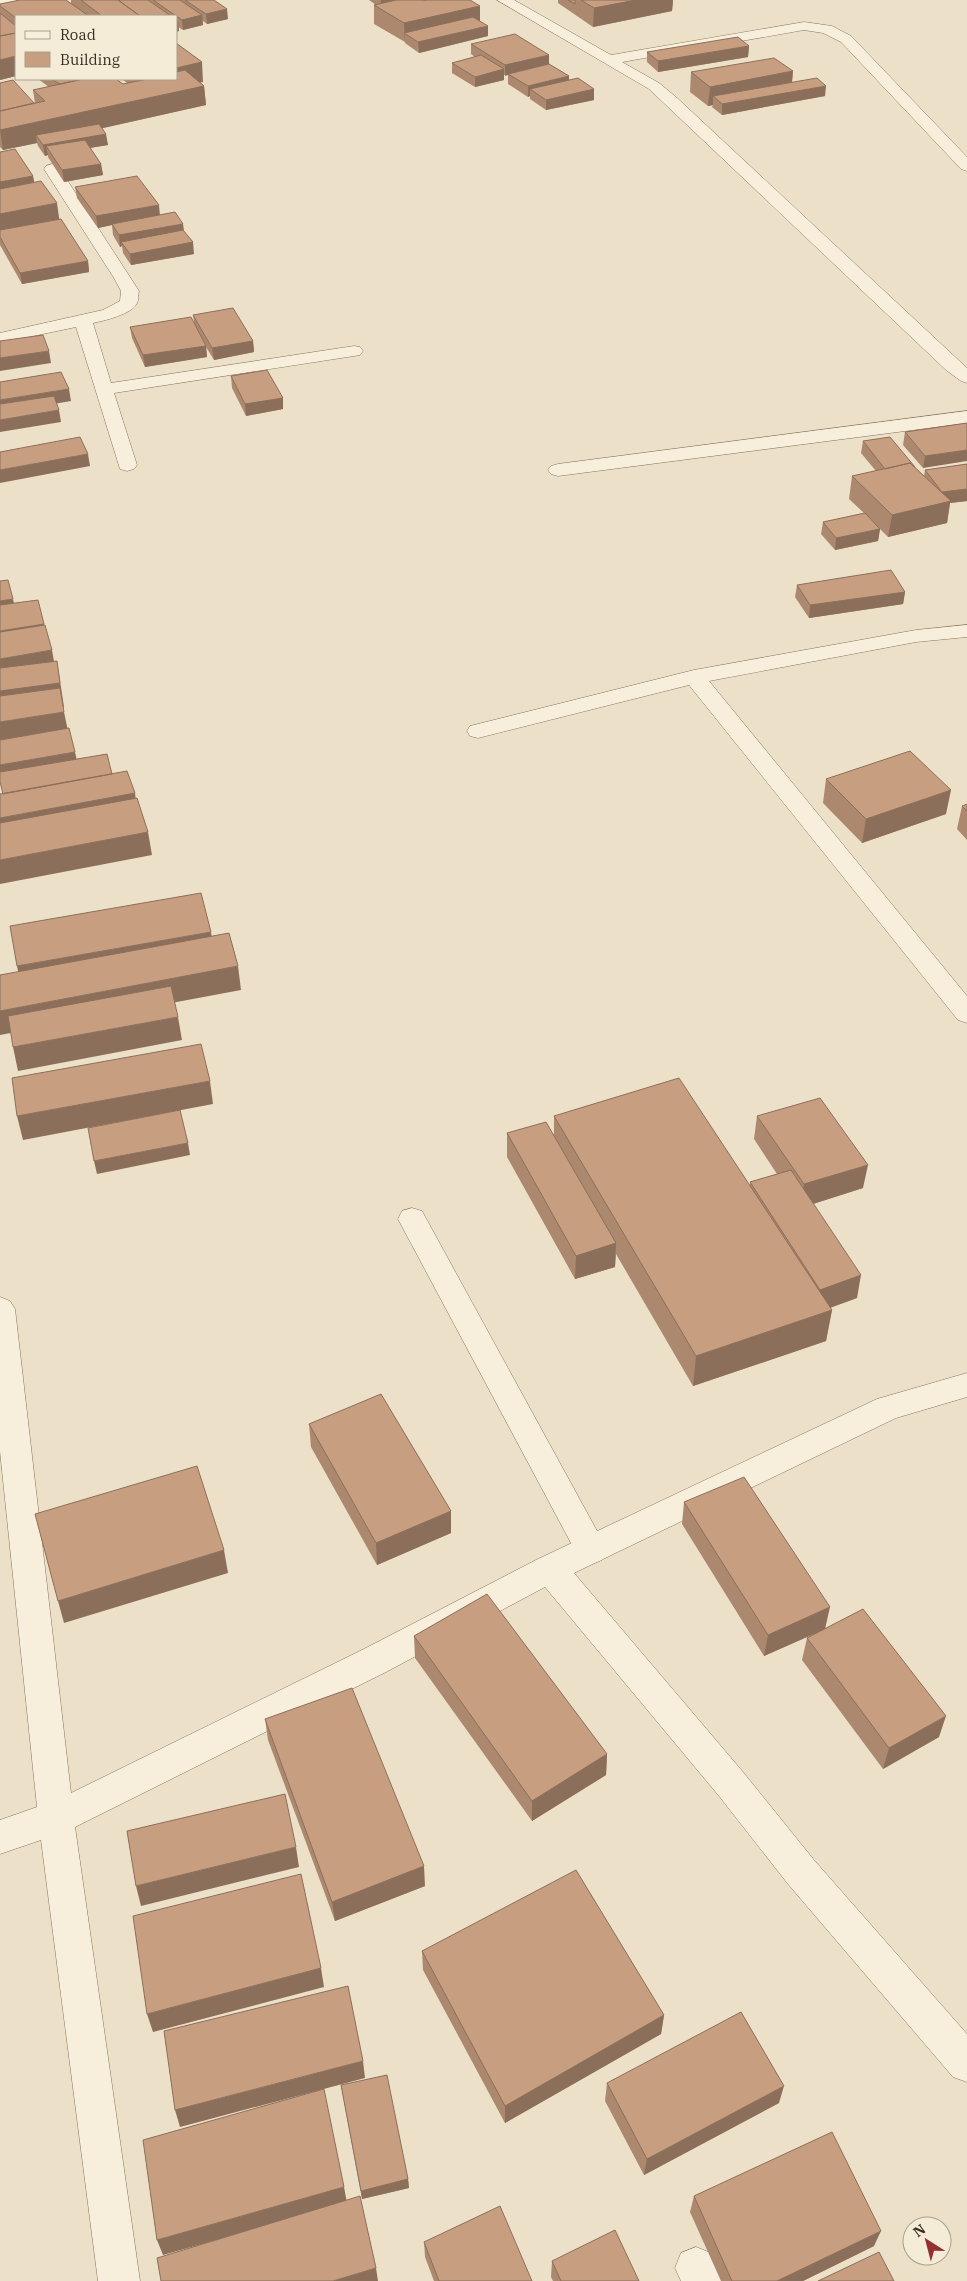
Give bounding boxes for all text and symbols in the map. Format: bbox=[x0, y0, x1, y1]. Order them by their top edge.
legend bbox=[15, 15, 178, 80]
text: Road bbox=[60, 25, 96, 44]
text: Building bbox=[60, 50, 120, 69]
north arrow bbox=[902, 2216, 952, 2266]
text: N bbox=[910, 2220, 929, 2241]

